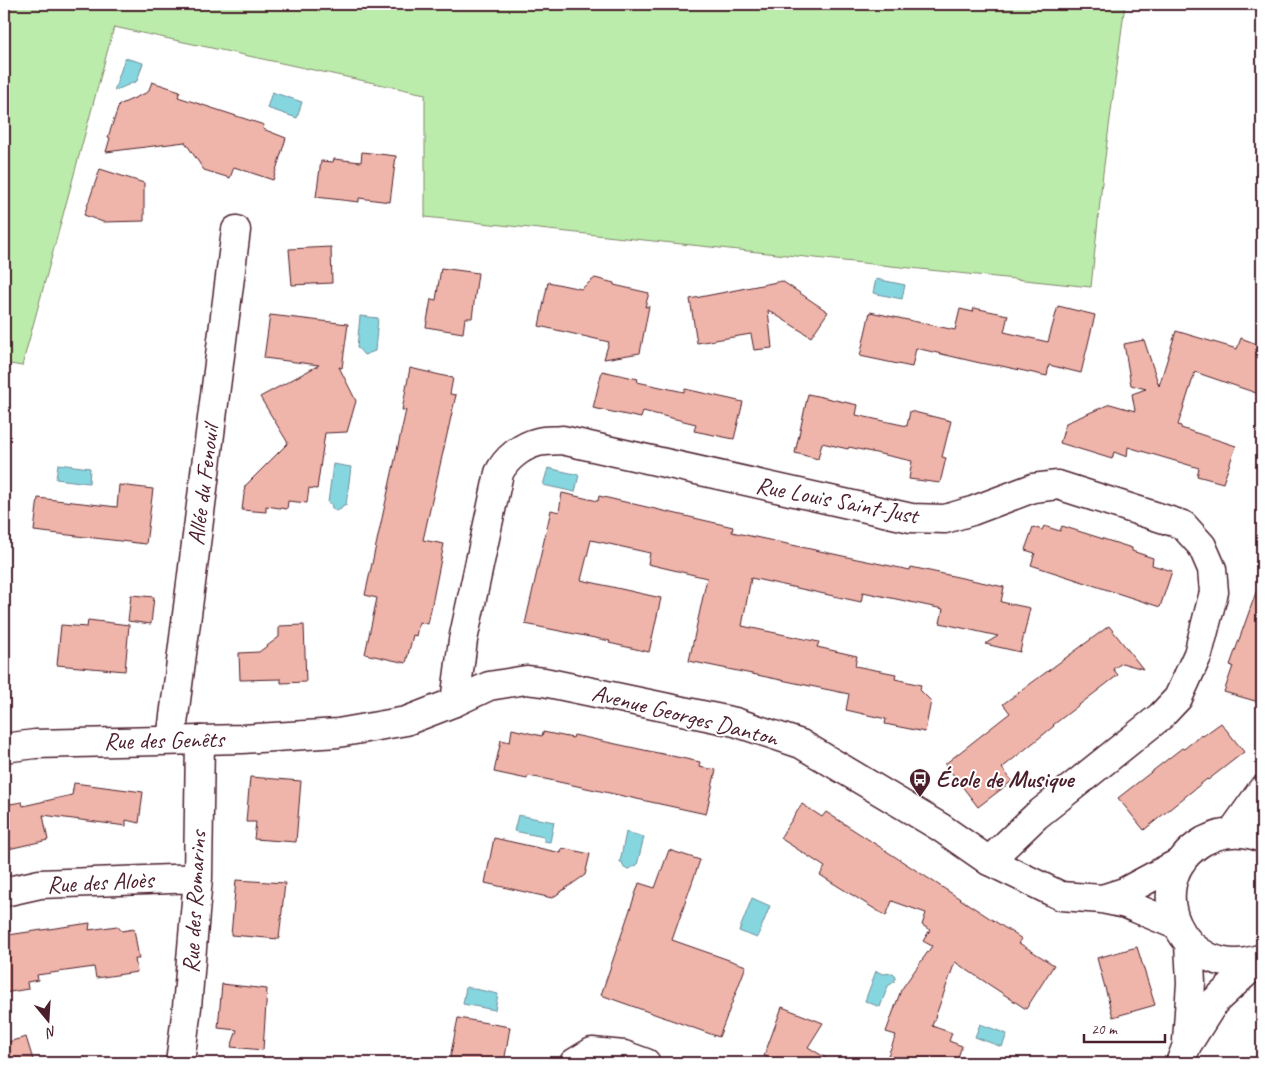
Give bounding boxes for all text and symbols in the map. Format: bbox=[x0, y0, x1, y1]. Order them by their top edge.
street label: Allée du Fenouil bbox=[181, 419, 226, 547]
street label: Rue Louis Saint-Just bbox=[753, 470, 923, 531]
street label: Avenue Georges Danton bbox=[589, 677, 782, 753]
street label: Rue des Genêts bbox=[104, 724, 226, 756]
place label: École de Musique bbox=[936, 764, 1075, 794]
bus stop icon: École de Musique bbox=[908, 767, 932, 798]
street label: Rue des Romarins bbox=[175, 828, 213, 974]
street label: Rue des Aloès bbox=[46, 864, 157, 900]
north arrow bbox=[22, 994, 72, 1044]
scale bar bbox=[1084, 1012, 1165, 1044]
text: 20 m bbox=[1091, 1020, 1118, 1039]
text: N bbox=[43, 1022, 59, 1042]

